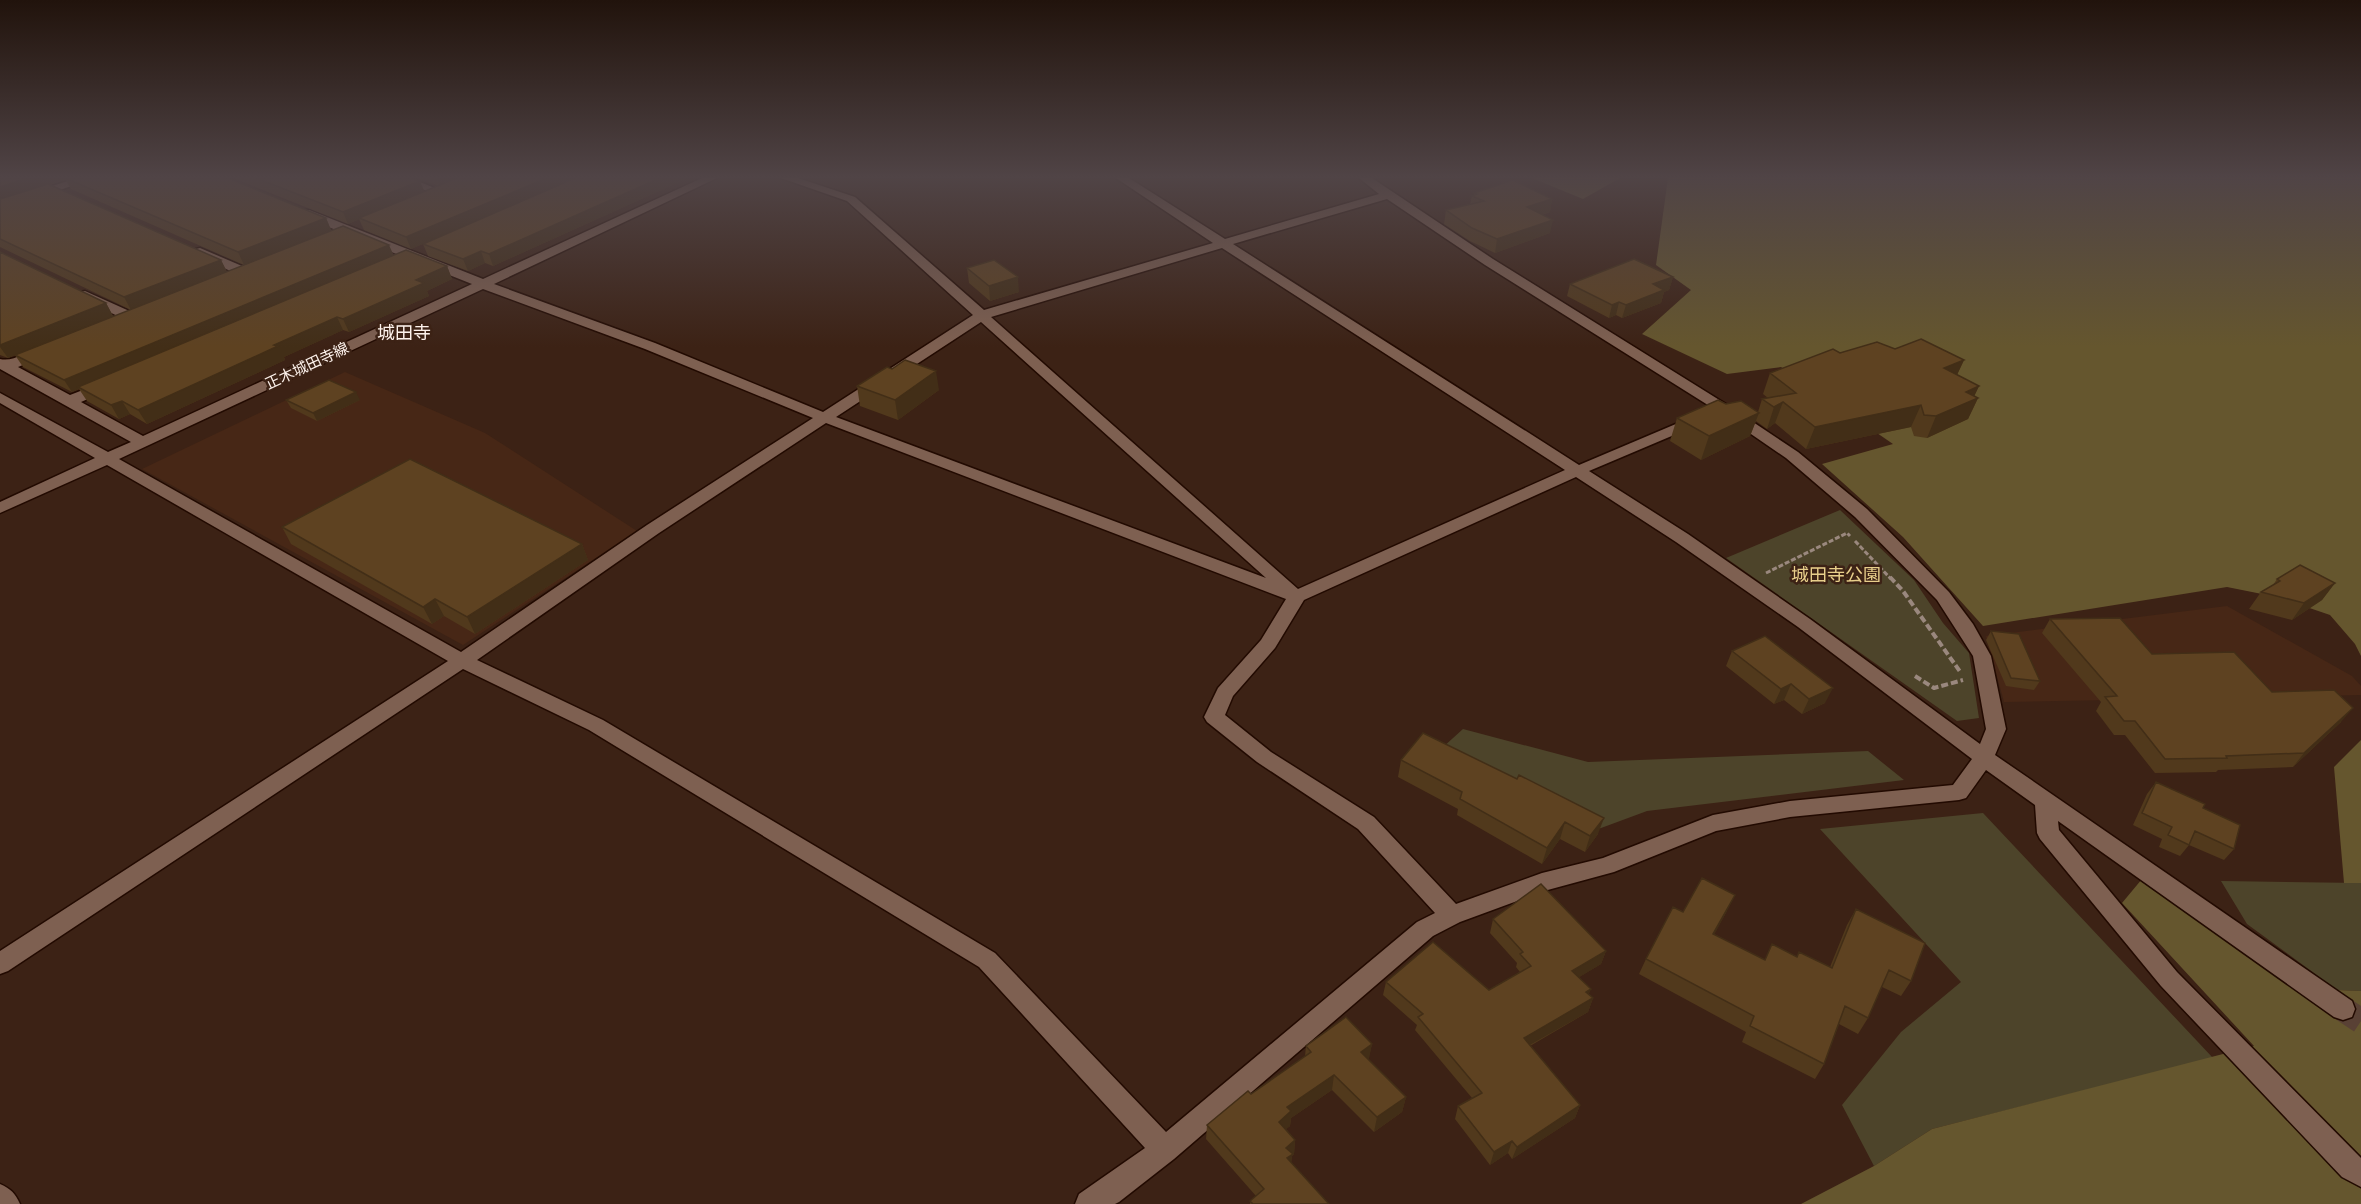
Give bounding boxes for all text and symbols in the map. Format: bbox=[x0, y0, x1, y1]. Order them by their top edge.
district label: 城田寺 bbox=[377, 321, 431, 343]
street label: 正木城田寺線 bbox=[262, 338, 351, 392]
park label: 城田寺公園 bbox=[1791, 563, 1881, 585]

